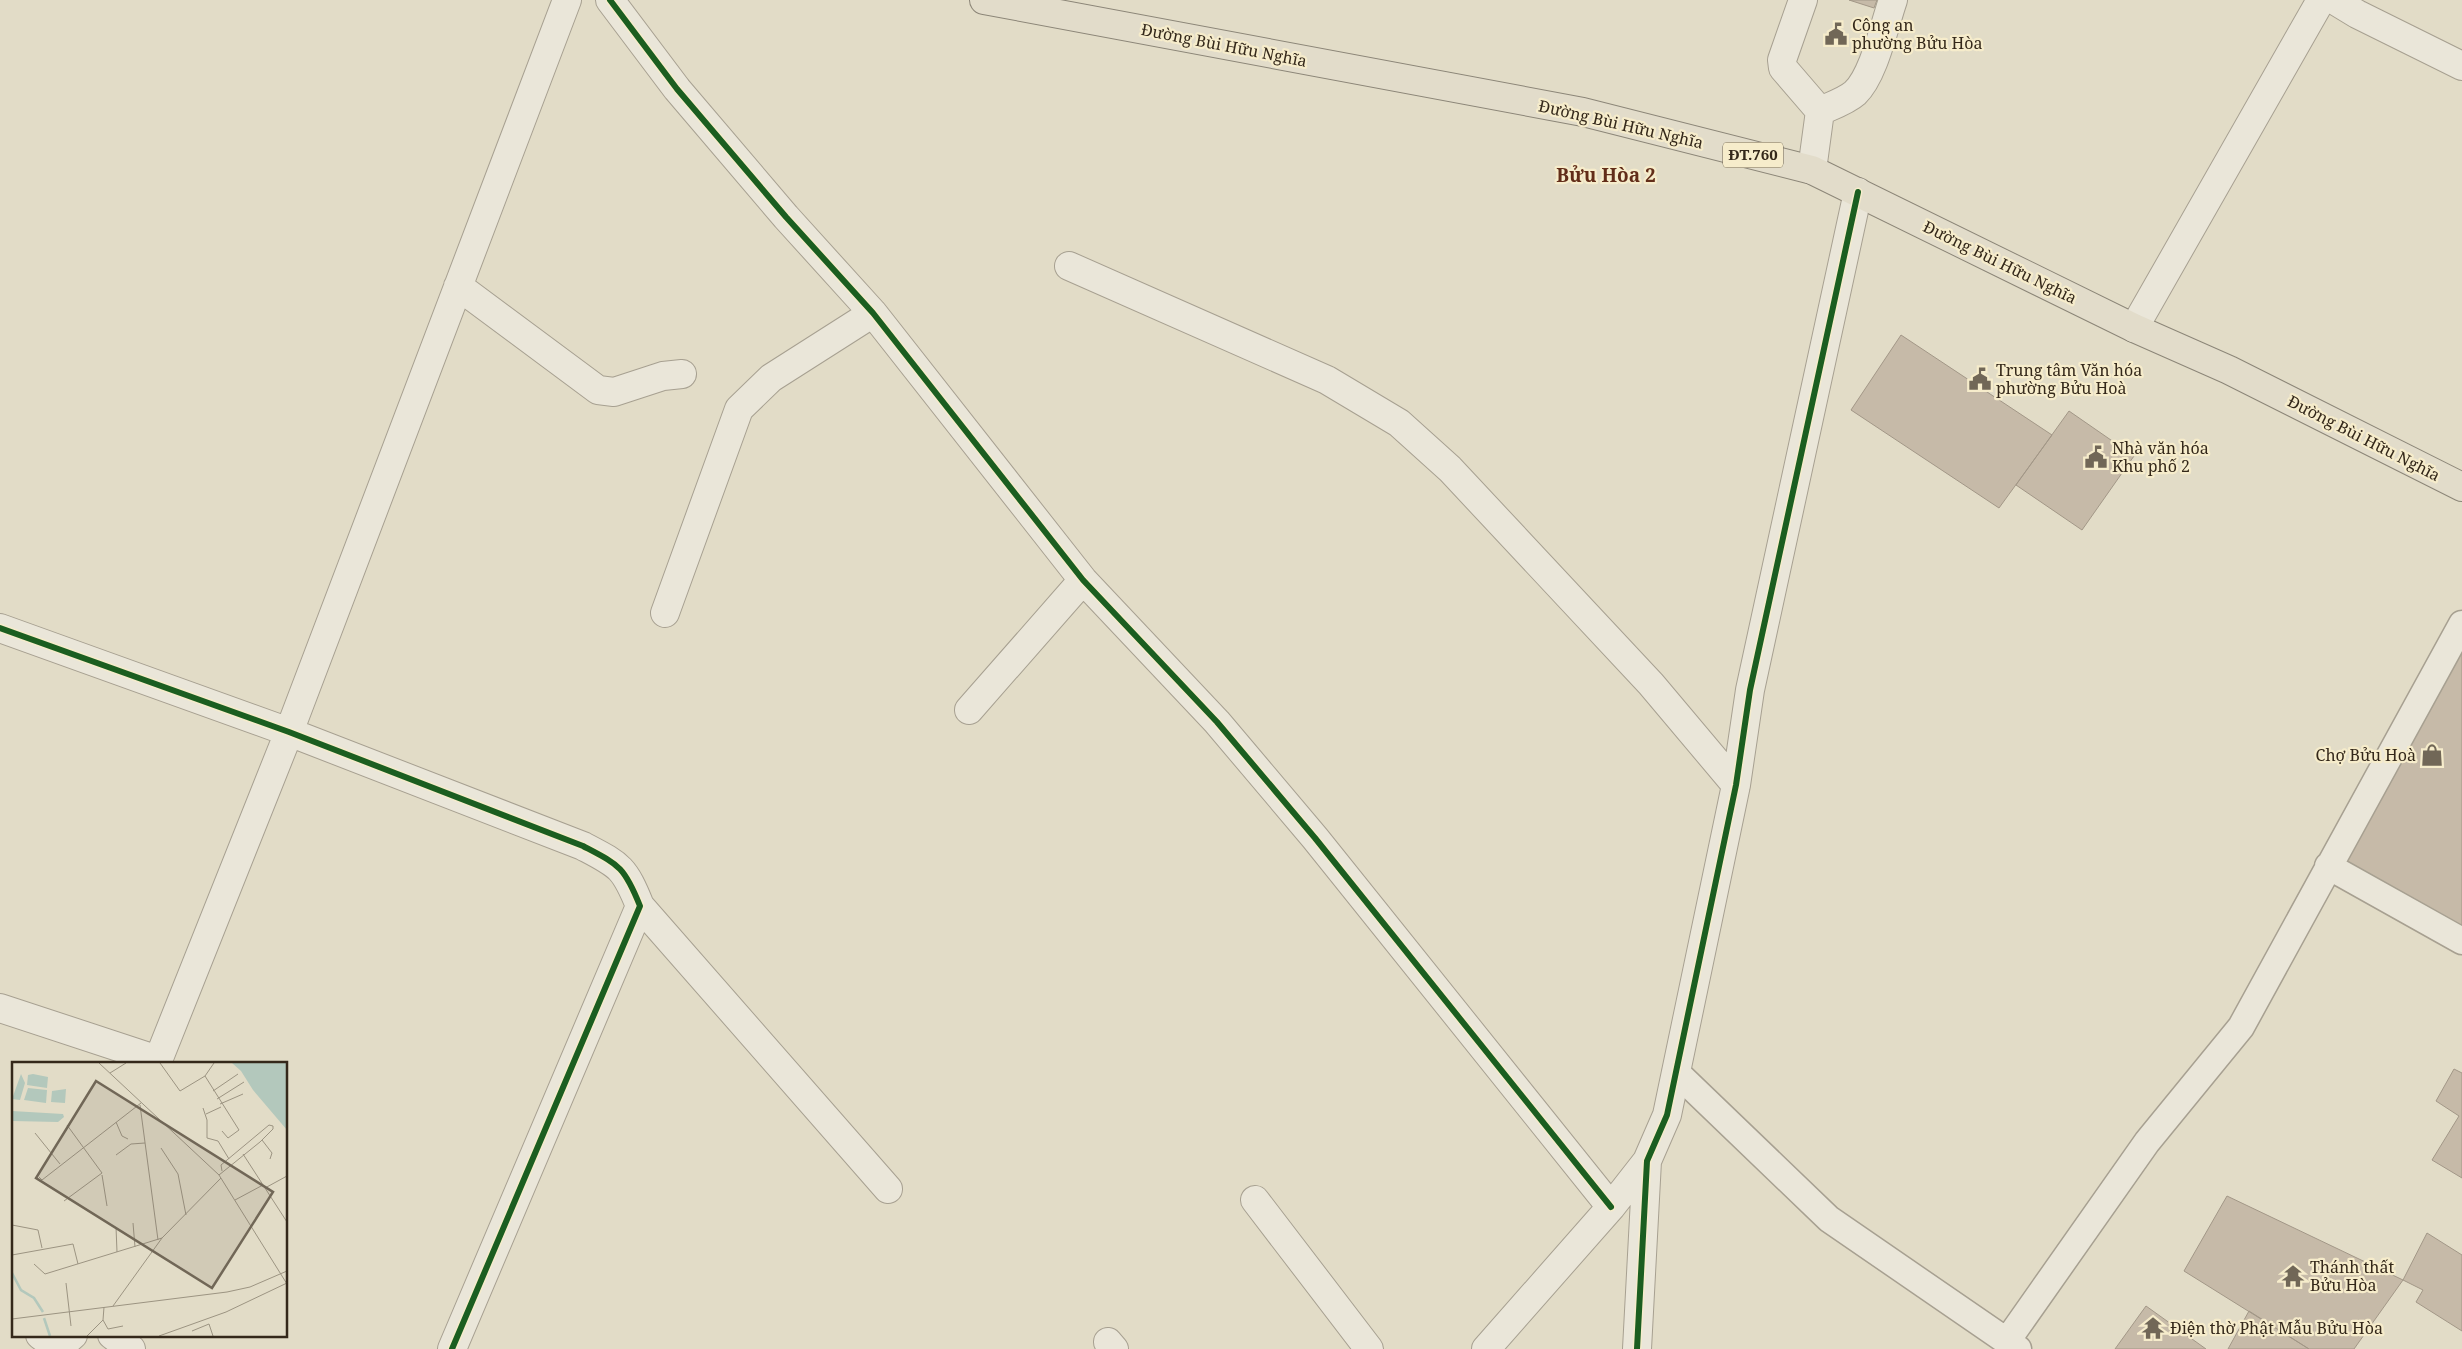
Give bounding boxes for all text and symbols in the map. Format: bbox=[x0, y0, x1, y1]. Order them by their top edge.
place label: Công an phường Bửu Hòa bbox=[1852, 14, 1982, 54]
street label: Đường Bùi Hữu Nghĩa bbox=[1139, 18, 1309, 72]
public building icon: Công an phường Bửu Hòa bbox=[1823, 21, 1849, 47]
street label: Đường Bùi Hữu Nghĩa bbox=[1536, 94, 1706, 154]
road number: ĐT.760 bbox=[1723, 142, 1783, 168]
district label: Bửu Hòa 2 bbox=[1556, 162, 1656, 188]
street label: Đường Bùi Hữu Nghĩa bbox=[1919, 215, 2081, 309]
place label: Trung tâm Văn hóa phường Bửu Hoà bbox=[1996, 359, 2142, 399]
public building icon: Trung tâm Văn hóa phường Bửu Hoà bbox=[1967, 366, 1993, 392]
street label: Đường Bùi Hữu Nghĩa bbox=[2284, 390, 2444, 486]
place label: Nhà văn hóa Khu phố 2 bbox=[2112, 437, 2209, 477]
public building icon: Nhà văn hóa Khu phố 2 bbox=[2083, 444, 2109, 470]
shop icon: Chợ Bửu Hoà bbox=[2419, 742, 2445, 768]
place label: Chợ Bửu Hoà bbox=[2316, 744, 2416, 766]
inset map bbox=[12, 1062, 288, 1336]
place label: Thánh thất Bửu Hòa bbox=[2310, 1256, 2394, 1296]
temple icon: Thánh thất Bửu Hòa bbox=[2280, 1263, 2306, 1289]
temple icon: Điện thờ Phật Mẫu Bửu Hòa bbox=[2140, 1315, 2166, 1341]
place label: Điện thờ Phật Mẫu Bửu Hòa bbox=[2170, 1317, 2383, 1339]

